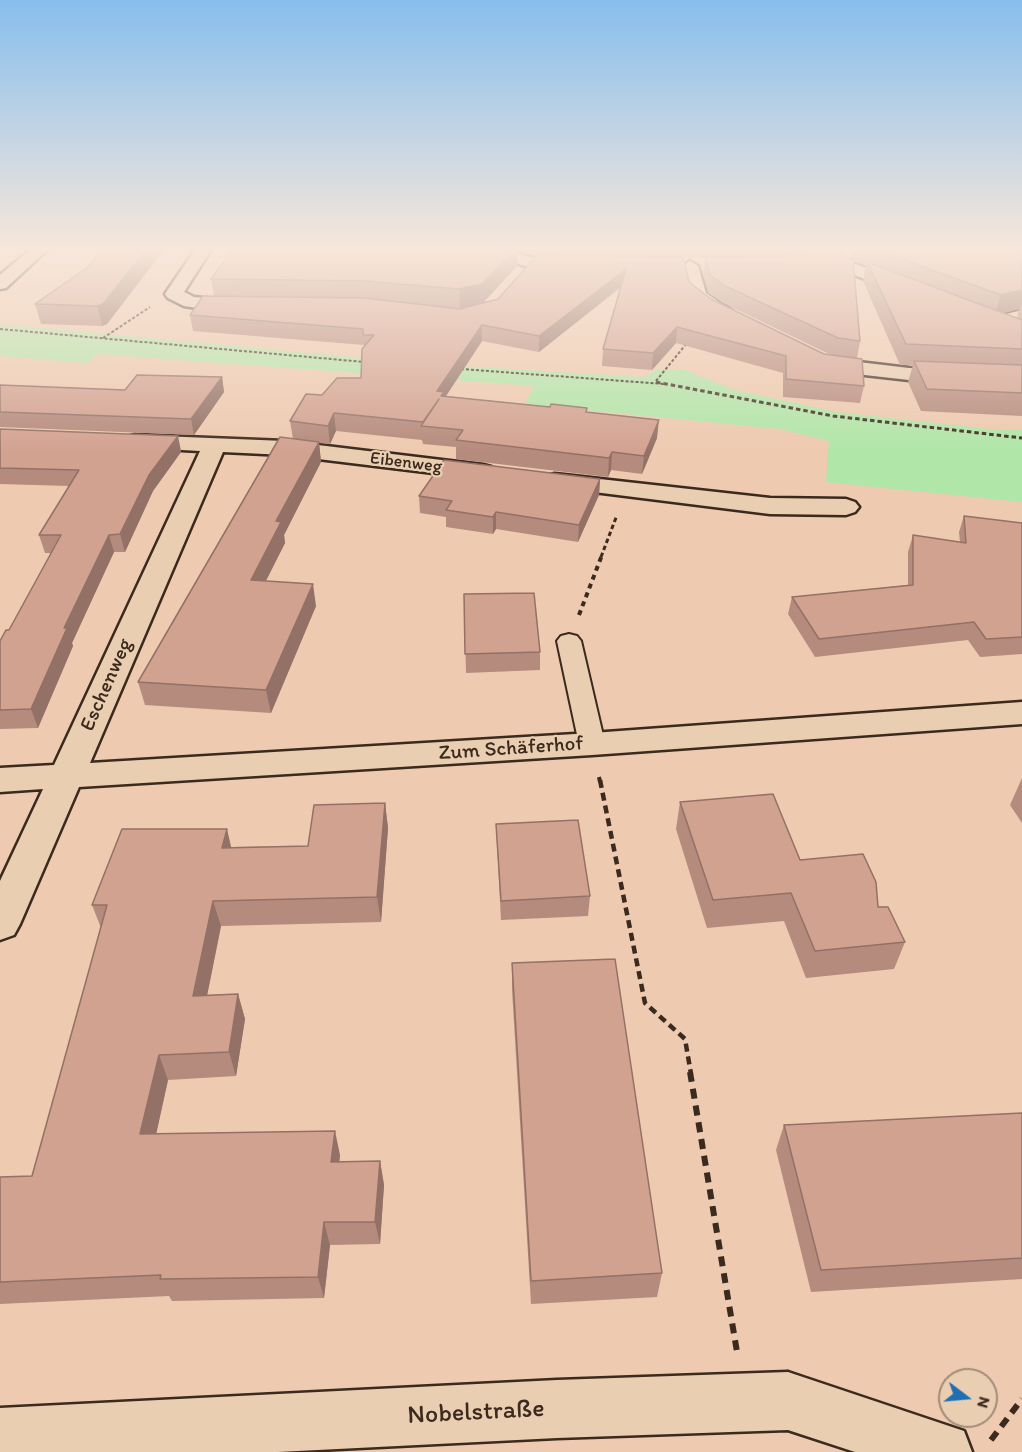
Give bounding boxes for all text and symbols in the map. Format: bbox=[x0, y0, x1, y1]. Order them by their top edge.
street label: Eibenweg bbox=[369, 448, 443, 478]
street label: Eschenweg bbox=[75, 635, 139, 735]
street label: Zum Schäferhof bbox=[438, 731, 584, 767]
north arrow bbox=[938, 1368, 998, 1428]
street label: Nobelstraße bbox=[407, 1394, 545, 1432]
text: N bbox=[973, 1395, 994, 1410]

